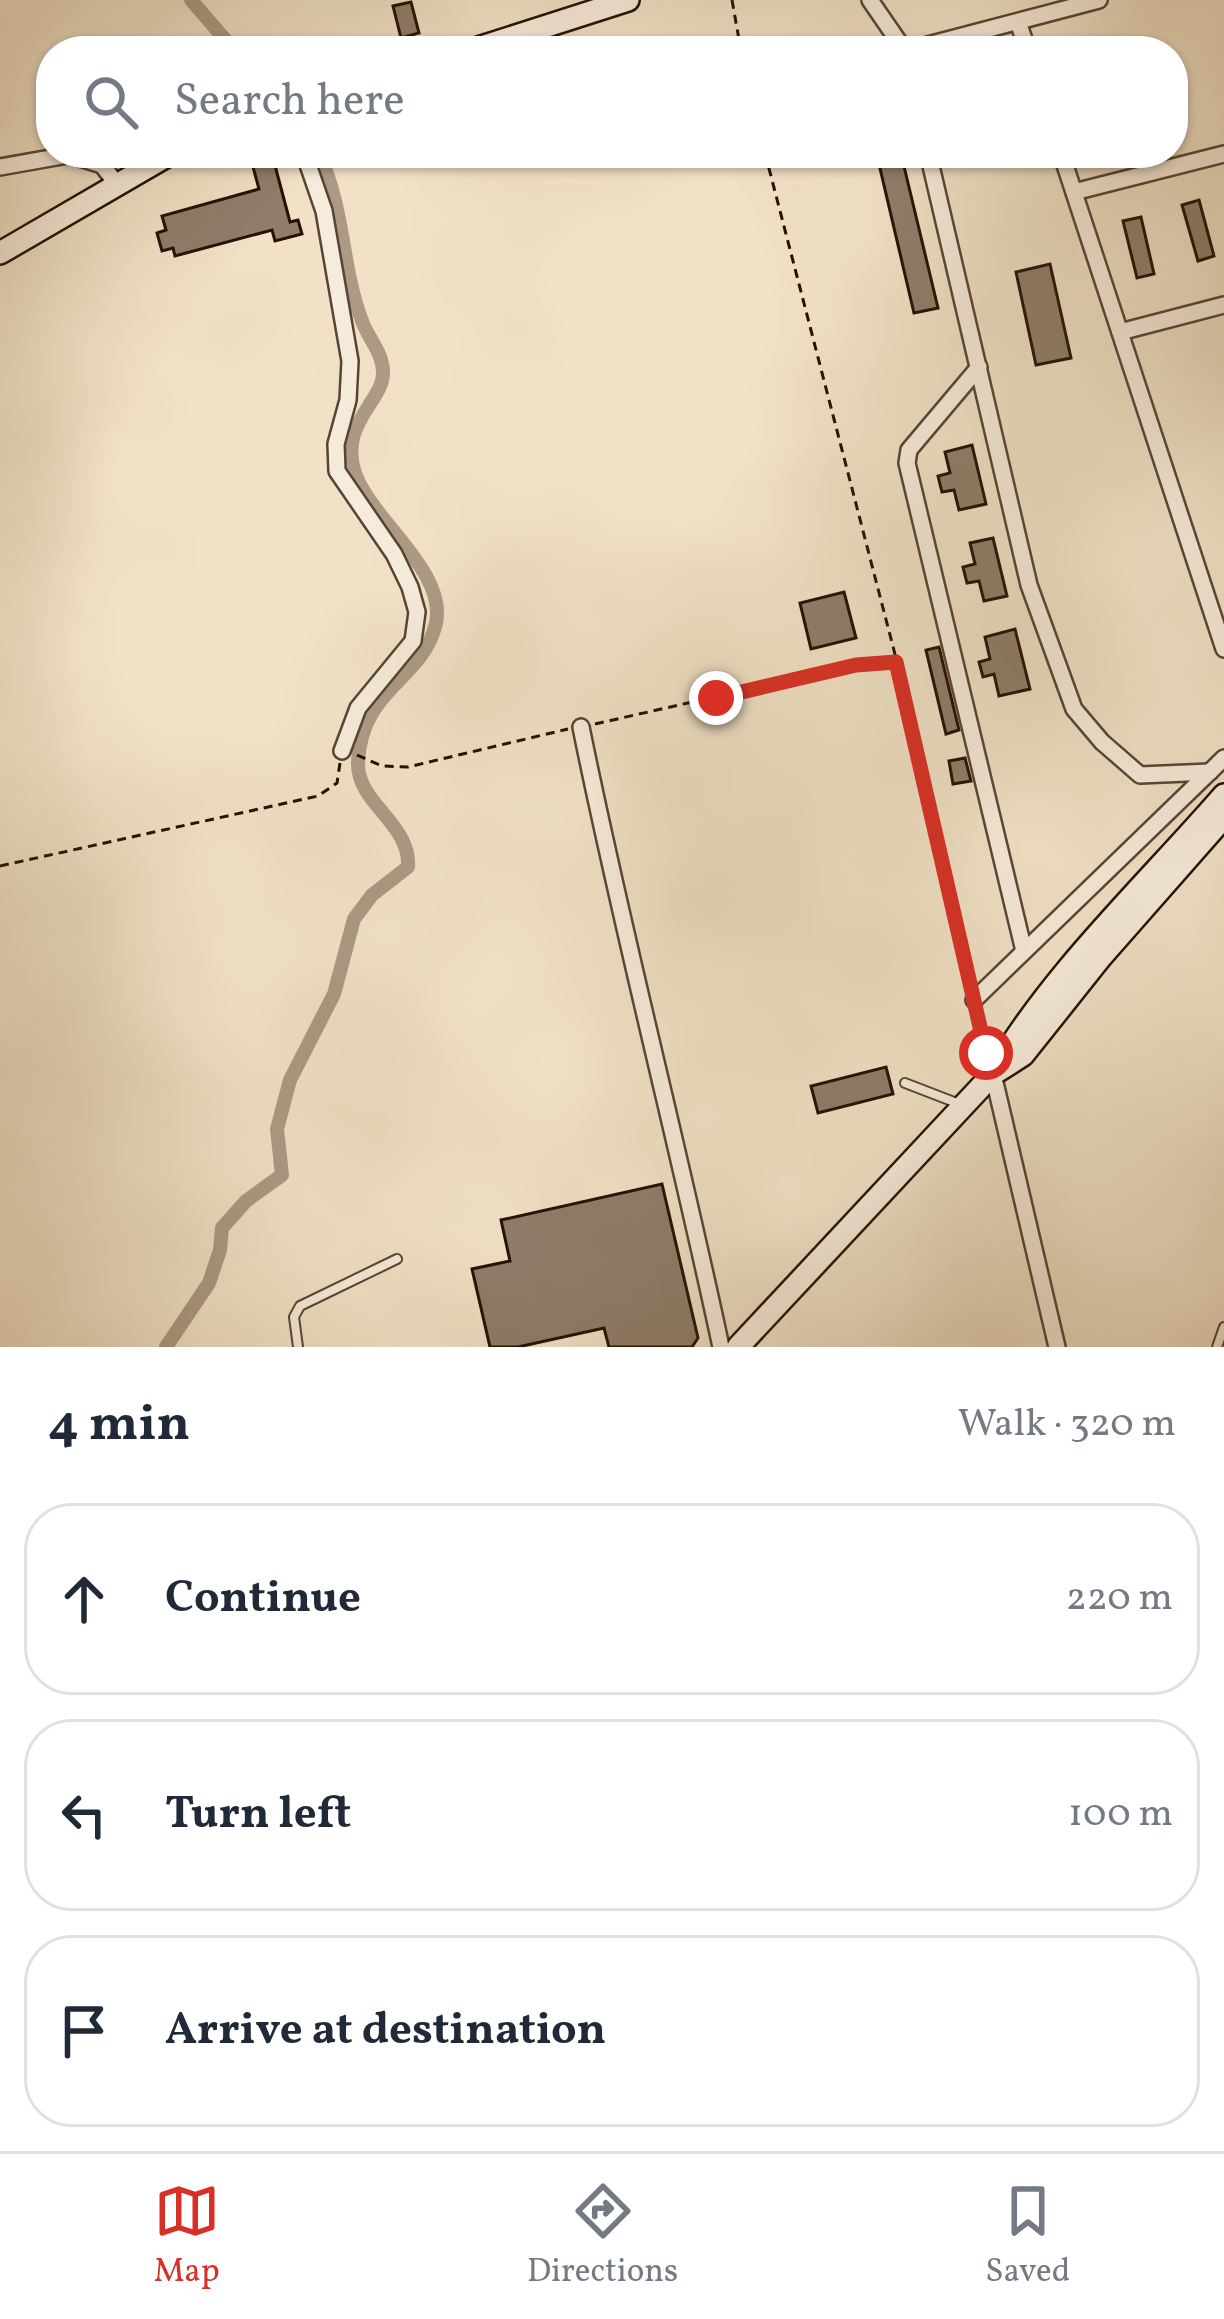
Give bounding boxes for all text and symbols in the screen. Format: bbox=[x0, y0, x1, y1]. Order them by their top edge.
search box bbox=[36, 36, 1188, 168]
icon: search bbox=[78, 69, 144, 135]
text: Search here bbox=[174, 71, 405, 134]
route end bbox=[689, 671, 743, 725]
route start bbox=[959, 1026, 1013, 1080]
text: 4 min bbox=[48, 1390, 190, 1461]
text: Walk · 320 m bbox=[958, 1398, 1176, 1452]
icon: ahead bbox=[51, 1566, 117, 1632]
text: Continue bbox=[165, 1568, 361, 1631]
text: 220 m bbox=[1066, 1572, 1173, 1626]
icon: left bbox=[51, 1782, 117, 1848]
text: Turn left bbox=[165, 1784, 351, 1847]
text: 100 m bbox=[1068, 1788, 1173, 1842]
icon: arrive bbox=[51, 1998, 117, 2064]
text: Arrive at destination bbox=[165, 2000, 606, 2063]
tab: Map bbox=[154, 2178, 220, 2296]
tab: Directions bbox=[527, 2178, 678, 2296]
tab: Saved bbox=[985, 2178, 1070, 2296]

